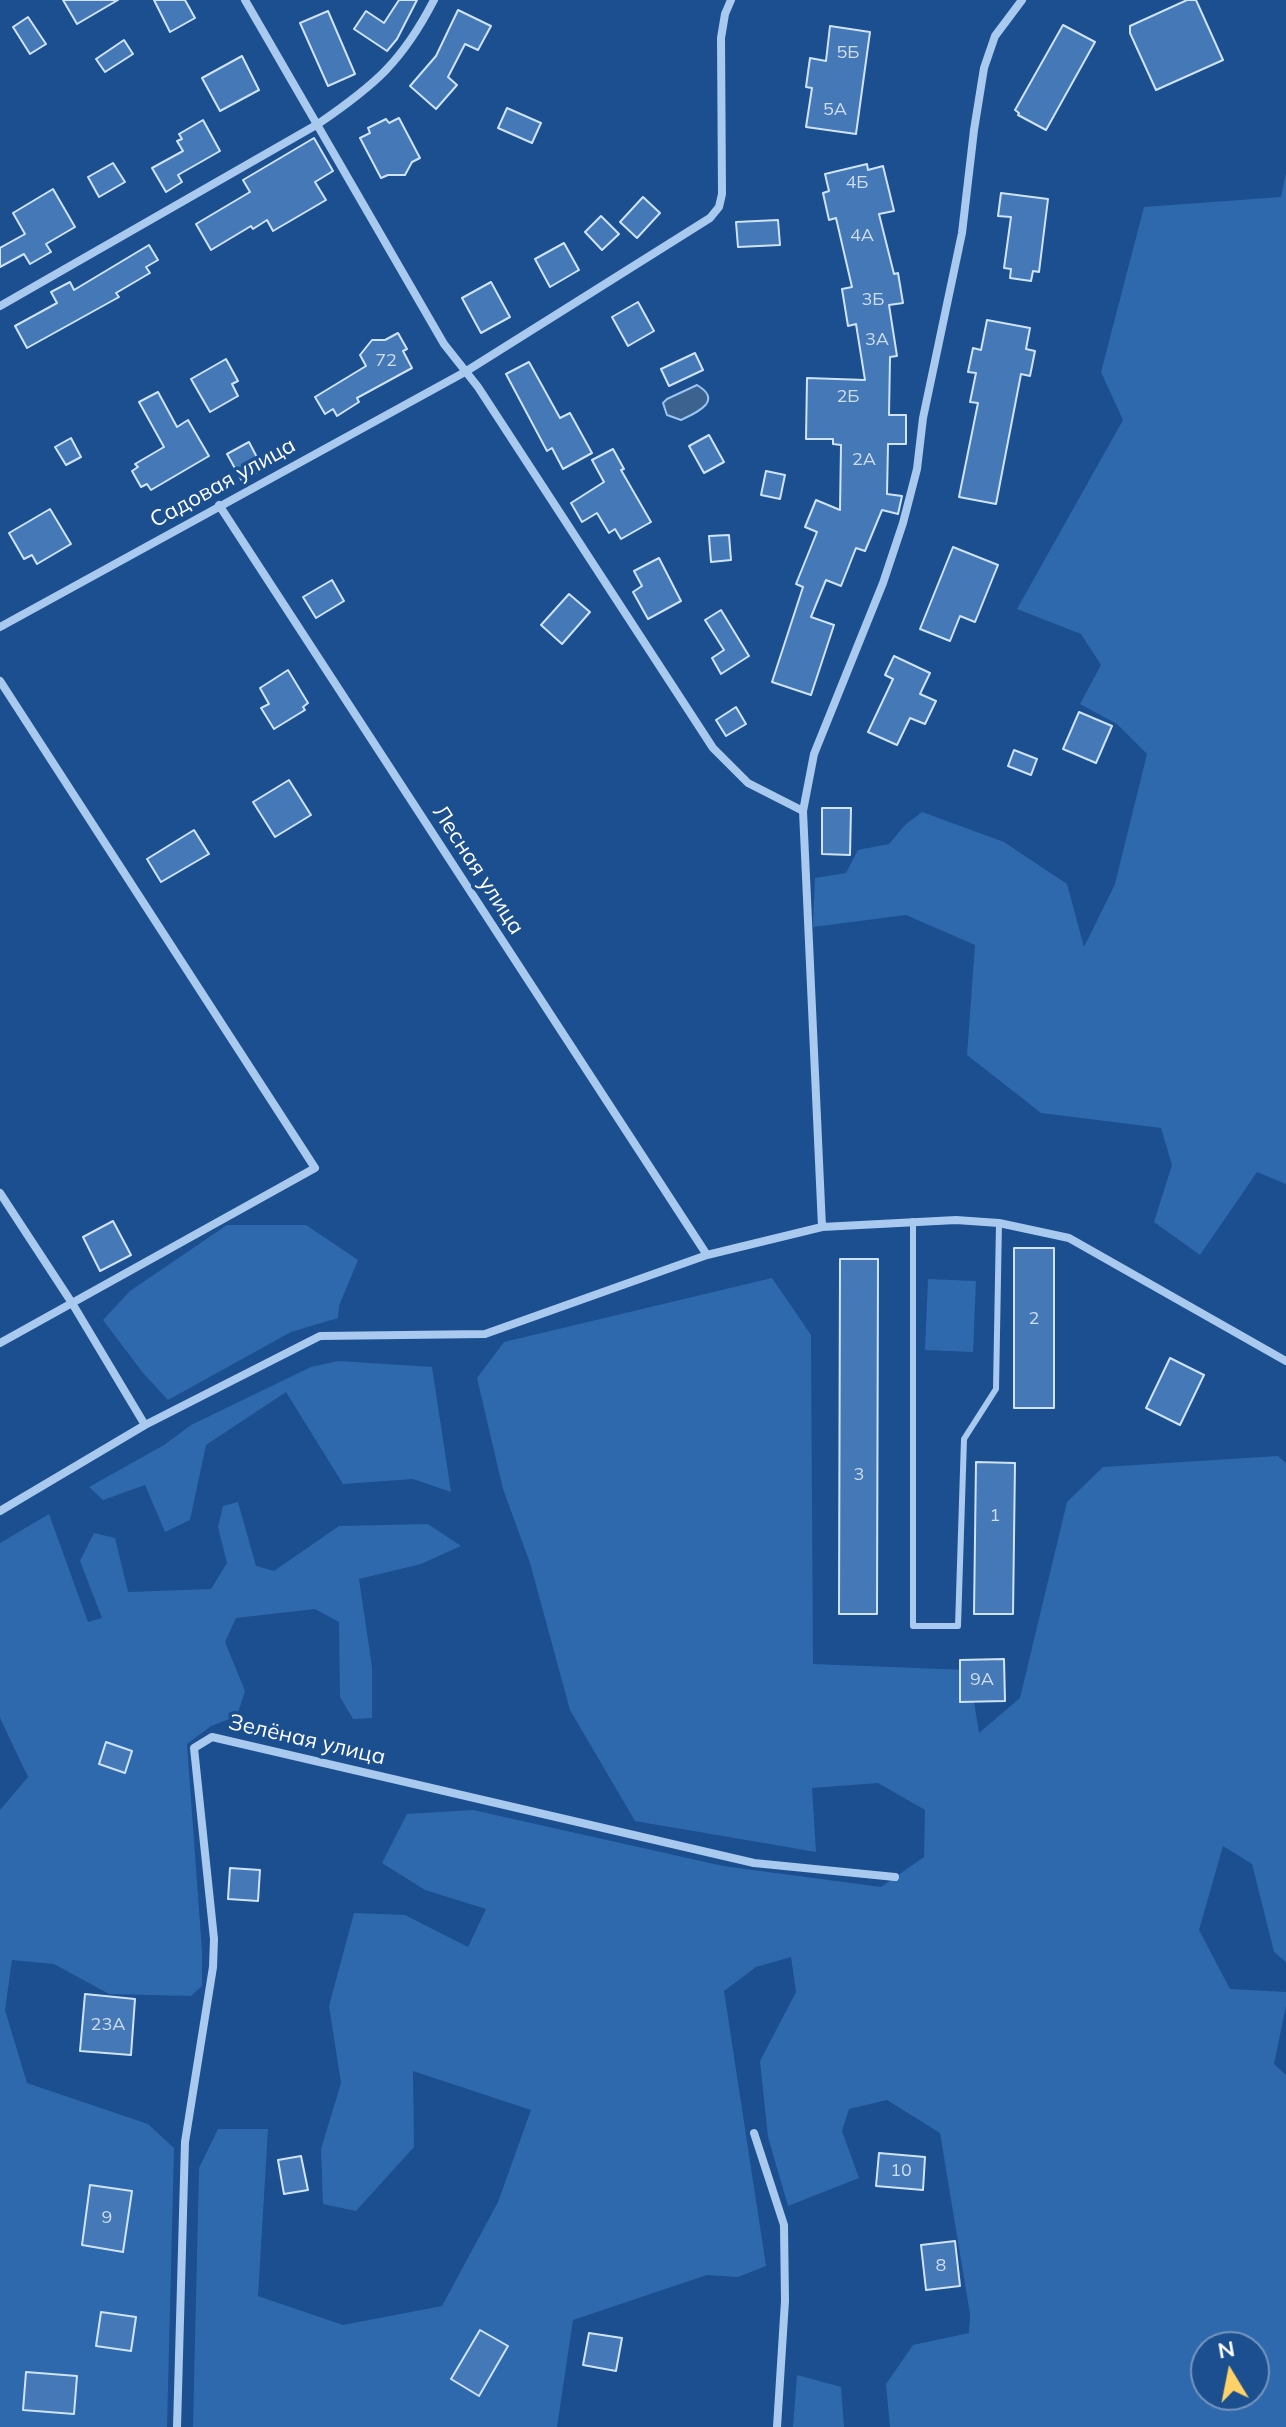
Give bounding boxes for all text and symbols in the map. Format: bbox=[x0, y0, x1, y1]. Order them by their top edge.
house number: 5Б bbox=[837, 42, 859, 64]
house number: 5А bbox=[823, 99, 847, 121]
house number: 4Б bbox=[846, 172, 868, 194]
house number: 4А bbox=[850, 225, 874, 247]
house number: 3Б bbox=[862, 289, 884, 311]
house number: 3А bbox=[865, 329, 889, 351]
house number: 72 bbox=[375, 350, 397, 372]
house number: 2Б bbox=[837, 386, 859, 408]
street label: Садовая улица bbox=[146, 432, 300, 534]
house number: 2А bbox=[852, 449, 876, 471]
street label: Лесная улица bbox=[426, 801, 530, 939]
house number: 2 bbox=[1029, 1308, 1039, 1330]
house number: 3 bbox=[854, 1464, 864, 1486]
house number: 1 bbox=[990, 1505, 1000, 1527]
house number: 9А bbox=[970, 1669, 994, 1691]
street label: Зелёная улица bbox=[226, 1709, 388, 1771]
house number: 23А bbox=[91, 2014, 125, 2036]
house number: 10 bbox=[890, 2160, 912, 2182]
house number: 9 bbox=[102, 2207, 112, 2229]
house number: 8 bbox=[936, 2255, 946, 2277]
north arrow bbox=[1190, 2331, 1270, 2411]
text: N bbox=[1216, 2334, 1237, 2365]

